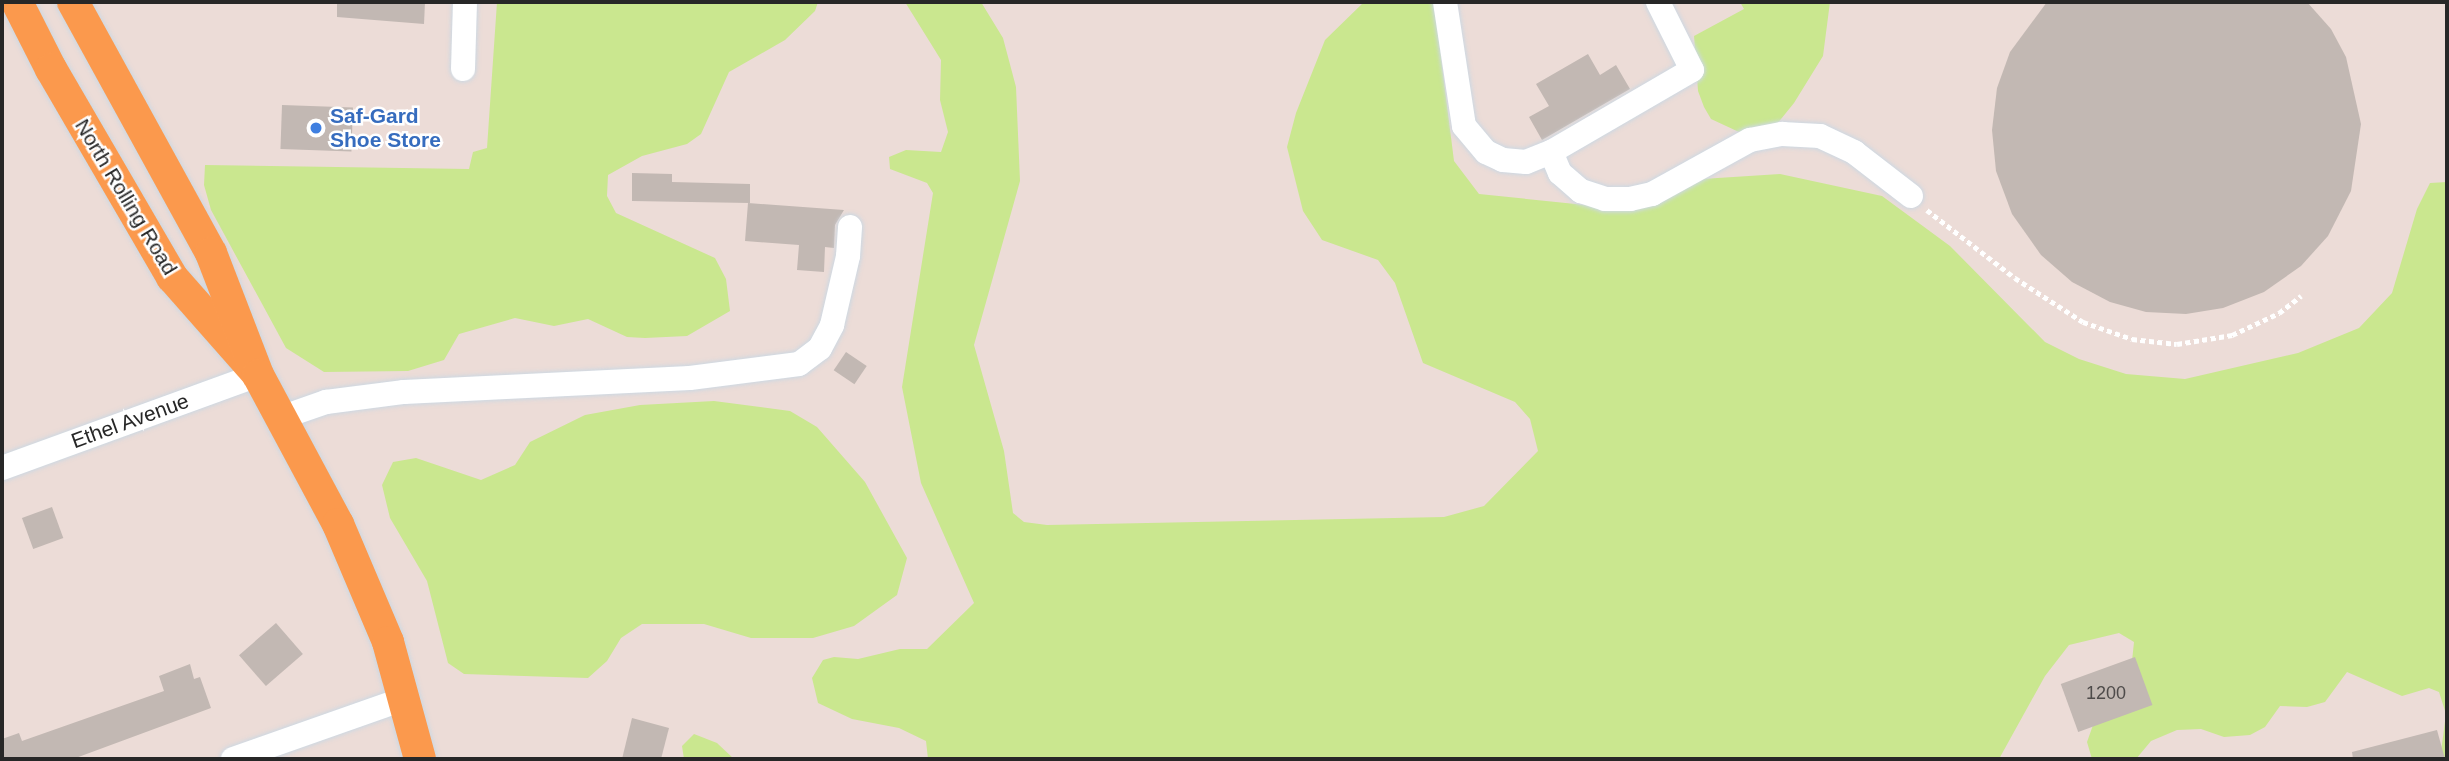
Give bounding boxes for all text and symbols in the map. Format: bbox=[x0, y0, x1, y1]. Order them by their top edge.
place label: Saf-Gard Shoe Store bbox=[330, 103, 441, 153]
street label: North Rolling Road bbox=[70, 114, 182, 280]
marker: Saf-Gard Shoe Store bbox=[308, 120, 324, 136]
street label: Ethel Avenue bbox=[67, 388, 193, 454]
house number: 1200 bbox=[2086, 682, 2126, 704]

